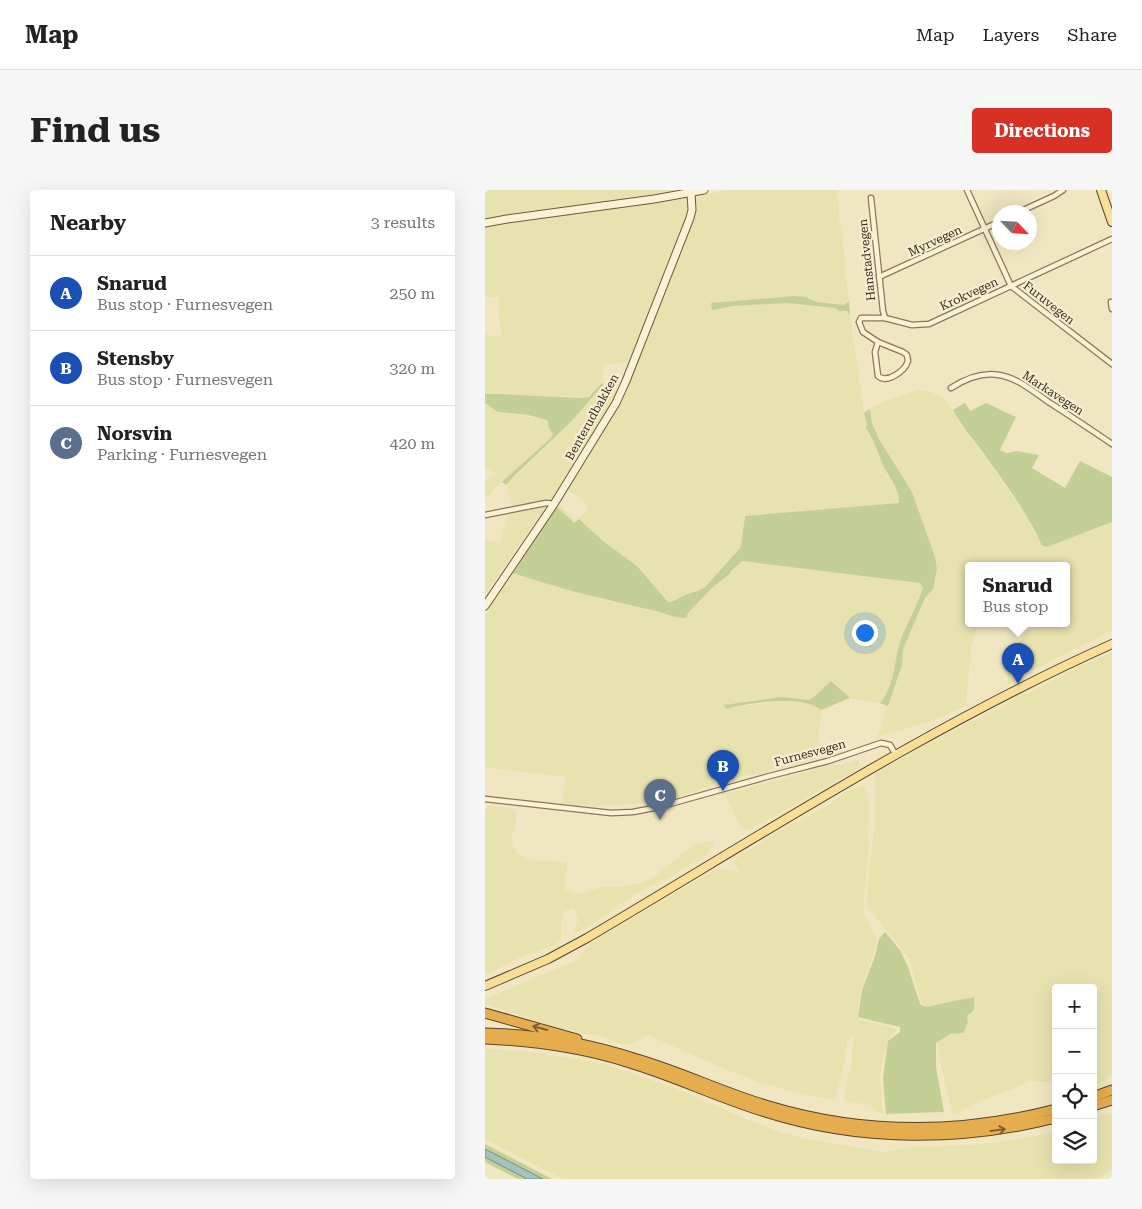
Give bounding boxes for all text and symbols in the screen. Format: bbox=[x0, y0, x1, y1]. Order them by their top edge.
text: Map bbox=[25, 21, 79, 49]
text: Map bbox=[916, 24, 955, 45]
text: Layers bbox=[983, 24, 1039, 45]
text: Share bbox=[1067, 24, 1117, 45]
button: Directions bbox=[972, 108, 1112, 153]
text: Find us bbox=[30, 110, 160, 151]
north arrow bbox=[992, 205, 1037, 250]
text: Nearby bbox=[50, 211, 126, 235]
text: 3 results bbox=[371, 213, 435, 232]
street label: Hanstadvegen bbox=[856, 218, 878, 302]
street label: Myrvegen bbox=[906, 222, 964, 260]
text: Snarud bbox=[97, 272, 167, 295]
street label: Krokvegen bbox=[938, 274, 1001, 314]
street label: Furuvegen bbox=[1021, 279, 1078, 328]
text: A bbox=[60, 284, 72, 303]
text: 250 m bbox=[389, 284, 435, 303]
text: Bus stop · Furnesvegen bbox=[97, 295, 273, 314]
text: Stensby bbox=[97, 347, 174, 370]
text: B bbox=[60, 359, 72, 378]
text: 320 m bbox=[389, 359, 435, 378]
street label: Markavegen bbox=[1020, 368, 1086, 418]
text: Bus stop · Furnesvegen bbox=[97, 370, 273, 389]
street label: Benterudbakken bbox=[562, 371, 622, 463]
text: Norsvin bbox=[97, 422, 172, 445]
text: C bbox=[60, 434, 72, 453]
text: 420 m bbox=[389, 434, 435, 453]
text: Parking · Furnesvegen bbox=[97, 445, 267, 464]
popup bbox=[965, 562, 1070, 627]
text: Snarud bbox=[983, 574, 1052, 597]
text: Bus stop bbox=[983, 597, 1048, 616]
your location bbox=[852, 620, 878, 646]
pin: A bbox=[1002, 643, 1034, 684]
street label: Furnesvegen bbox=[773, 737, 848, 769]
pin: B bbox=[707, 750, 739, 791]
pin: C bbox=[644, 779, 676, 820]
map controls bbox=[1052, 984, 1097, 1164]
button: + bbox=[1052, 984, 1097, 1029]
one-way arrow bbox=[533, 1023, 549, 1032]
button: − bbox=[1052, 1029, 1097, 1074]
button: locate bbox=[1052, 1074, 1097, 1119]
button: layers bbox=[1052, 1119, 1097, 1164]
one-way arrow bbox=[989, 1125, 1005, 1135]

